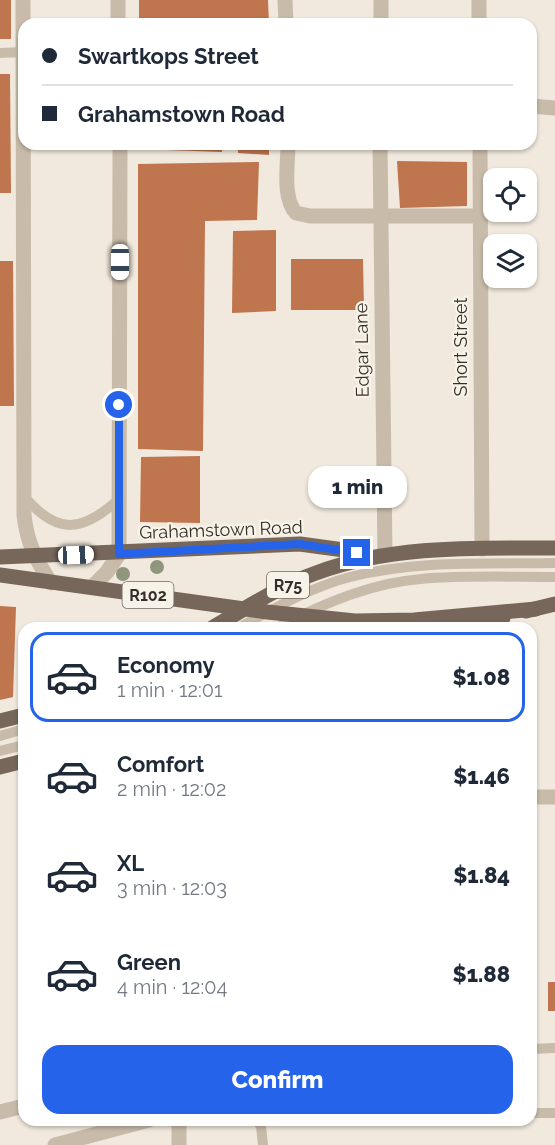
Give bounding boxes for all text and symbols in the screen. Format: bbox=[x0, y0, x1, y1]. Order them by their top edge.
text: Swartkops Street bbox=[78, 43, 259, 69]
text: Grahamstown Road bbox=[78, 101, 285, 127]
map controls bbox=[483, 168, 537, 288]
button: locate bbox=[483, 168, 537, 222]
button: layers bbox=[483, 234, 537, 288]
car bbox=[111, 244, 129, 280]
street label: Short Street bbox=[450, 298, 471, 396]
street label: Edgar Lane bbox=[350, 302, 373, 398]
route start bbox=[105, 391, 132, 418]
callout: 1 min bbox=[308, 466, 406, 508]
text: 1 min bbox=[332, 475, 383, 499]
street label: Grahamstown Road bbox=[139, 516, 303, 543]
route end bbox=[343, 539, 370, 566]
car bbox=[58, 545, 94, 565]
road number: R75 bbox=[267, 572, 309, 598]
road number: R102 bbox=[122, 582, 174, 608]
icon: car bbox=[45, 650, 99, 704]
text: Economy bbox=[117, 652, 215, 678]
text: $1.08 bbox=[452, 664, 510, 690]
text: 1 min · 12:01 bbox=[117, 678, 223, 702]
icon: car bbox=[45, 749, 99, 803]
text: Comfort bbox=[117, 751, 204, 777]
text: $1.46 bbox=[453, 763, 510, 789]
text: 2 min · 12:02 bbox=[117, 777, 226, 801]
icon: car bbox=[45, 848, 99, 902]
text: XL bbox=[117, 850, 144, 876]
text: $1.84 bbox=[453, 862, 510, 888]
text: 3 min · 12:03 bbox=[117, 876, 227, 900]
icon: car bbox=[45, 947, 99, 1001]
text: Green bbox=[117, 949, 181, 975]
text: $1.88 bbox=[453, 961, 510, 987]
text: 4 min · 12:04 bbox=[117, 975, 227, 999]
button: Confirm bbox=[42, 1045, 513, 1114]

